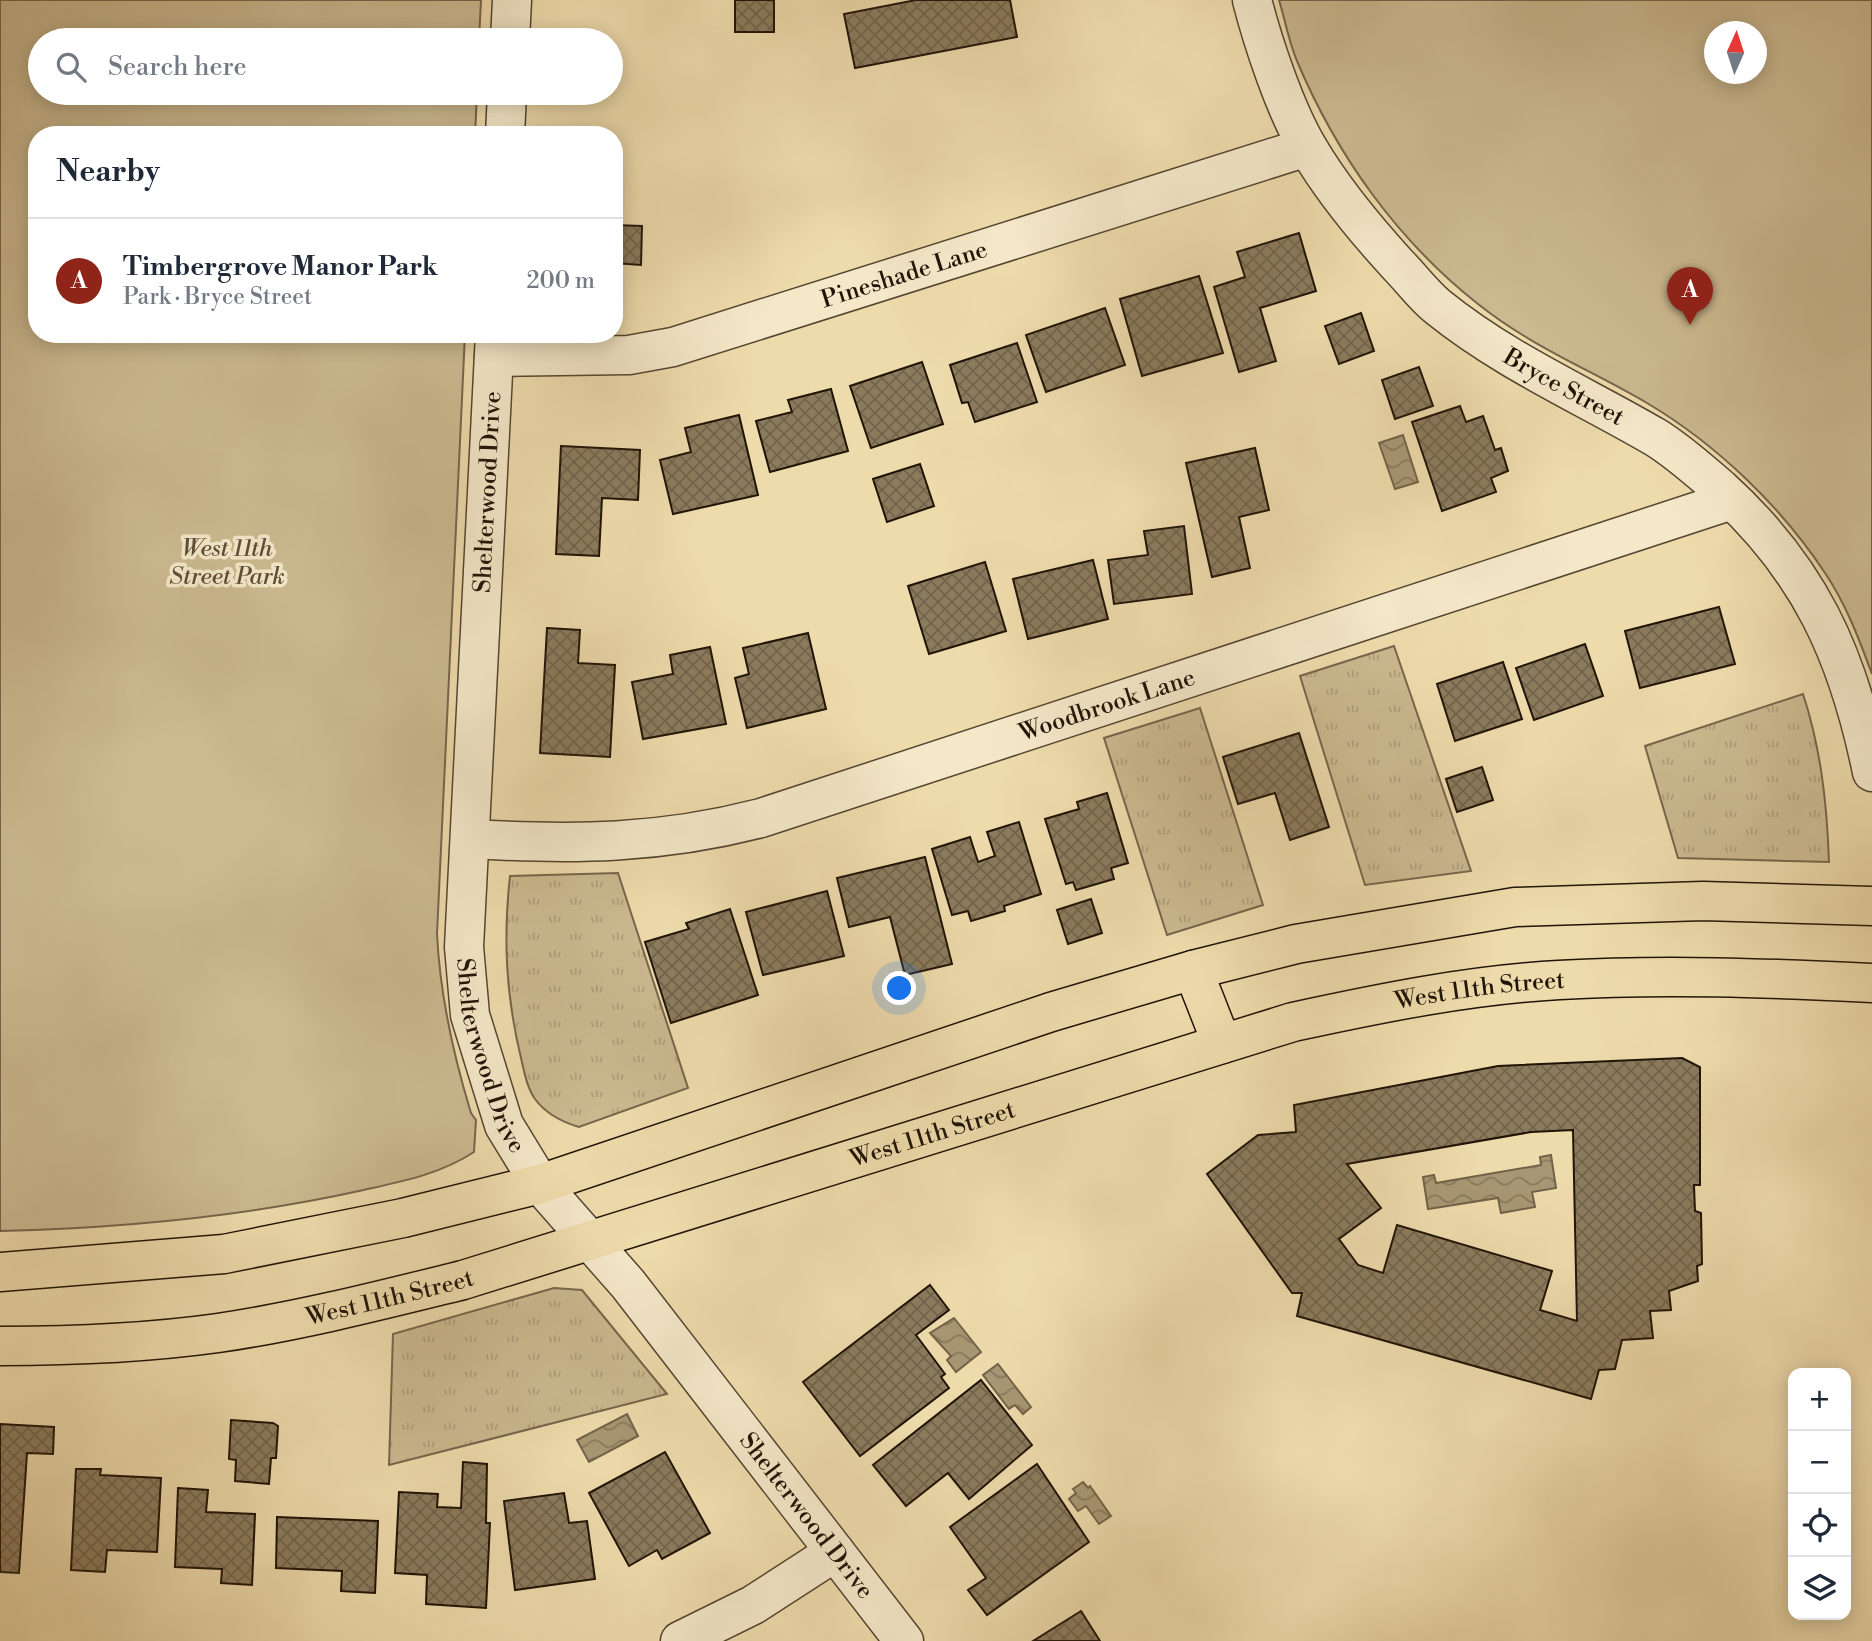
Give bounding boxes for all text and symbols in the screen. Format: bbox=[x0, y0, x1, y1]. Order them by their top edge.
north arrow bbox=[1704, 21, 1767, 84]
search box bbox=[28, 28, 623, 105]
icon: search bbox=[52, 48, 90, 86]
text: Search here bbox=[108, 51, 247, 83]
text: Nearby bbox=[56, 153, 160, 191]
street label: Pineshade Lane bbox=[817, 235, 991, 315]
text: Timbergrove Manor Park bbox=[123, 251, 438, 283]
text: A bbox=[71, 267, 87, 295]
text: 200 m bbox=[527, 267, 595, 295]
pin: A bbox=[1667, 267, 1713, 325]
text: Park · Bryce Street bbox=[123, 283, 312, 311]
street label: Bryce Street bbox=[1497, 342, 1630, 433]
street label: Shelterwood Drive bbox=[468, 390, 508, 594]
park label: West 11th Street Park bbox=[169, 534, 285, 592]
street label: Woodbrook Lane bbox=[1014, 663, 1199, 749]
street label: Shelterwood Drive bbox=[449, 957, 532, 1159]
street label: West 11th Street bbox=[1391, 966, 1566, 1017]
your location bbox=[882, 971, 916, 1005]
street label: West 11th Street bbox=[846, 1095, 1020, 1175]
street label: West 11th Street bbox=[302, 1263, 478, 1333]
map controls bbox=[1788, 1368, 1851, 1620]
button: + bbox=[1788, 1368, 1851, 1431]
street label: Shelterwood Drive bbox=[732, 1427, 880, 1605]
button: − bbox=[1788, 1431, 1851, 1494]
button: locate bbox=[1788, 1494, 1851, 1557]
button: layers bbox=[1788, 1557, 1851, 1620]

